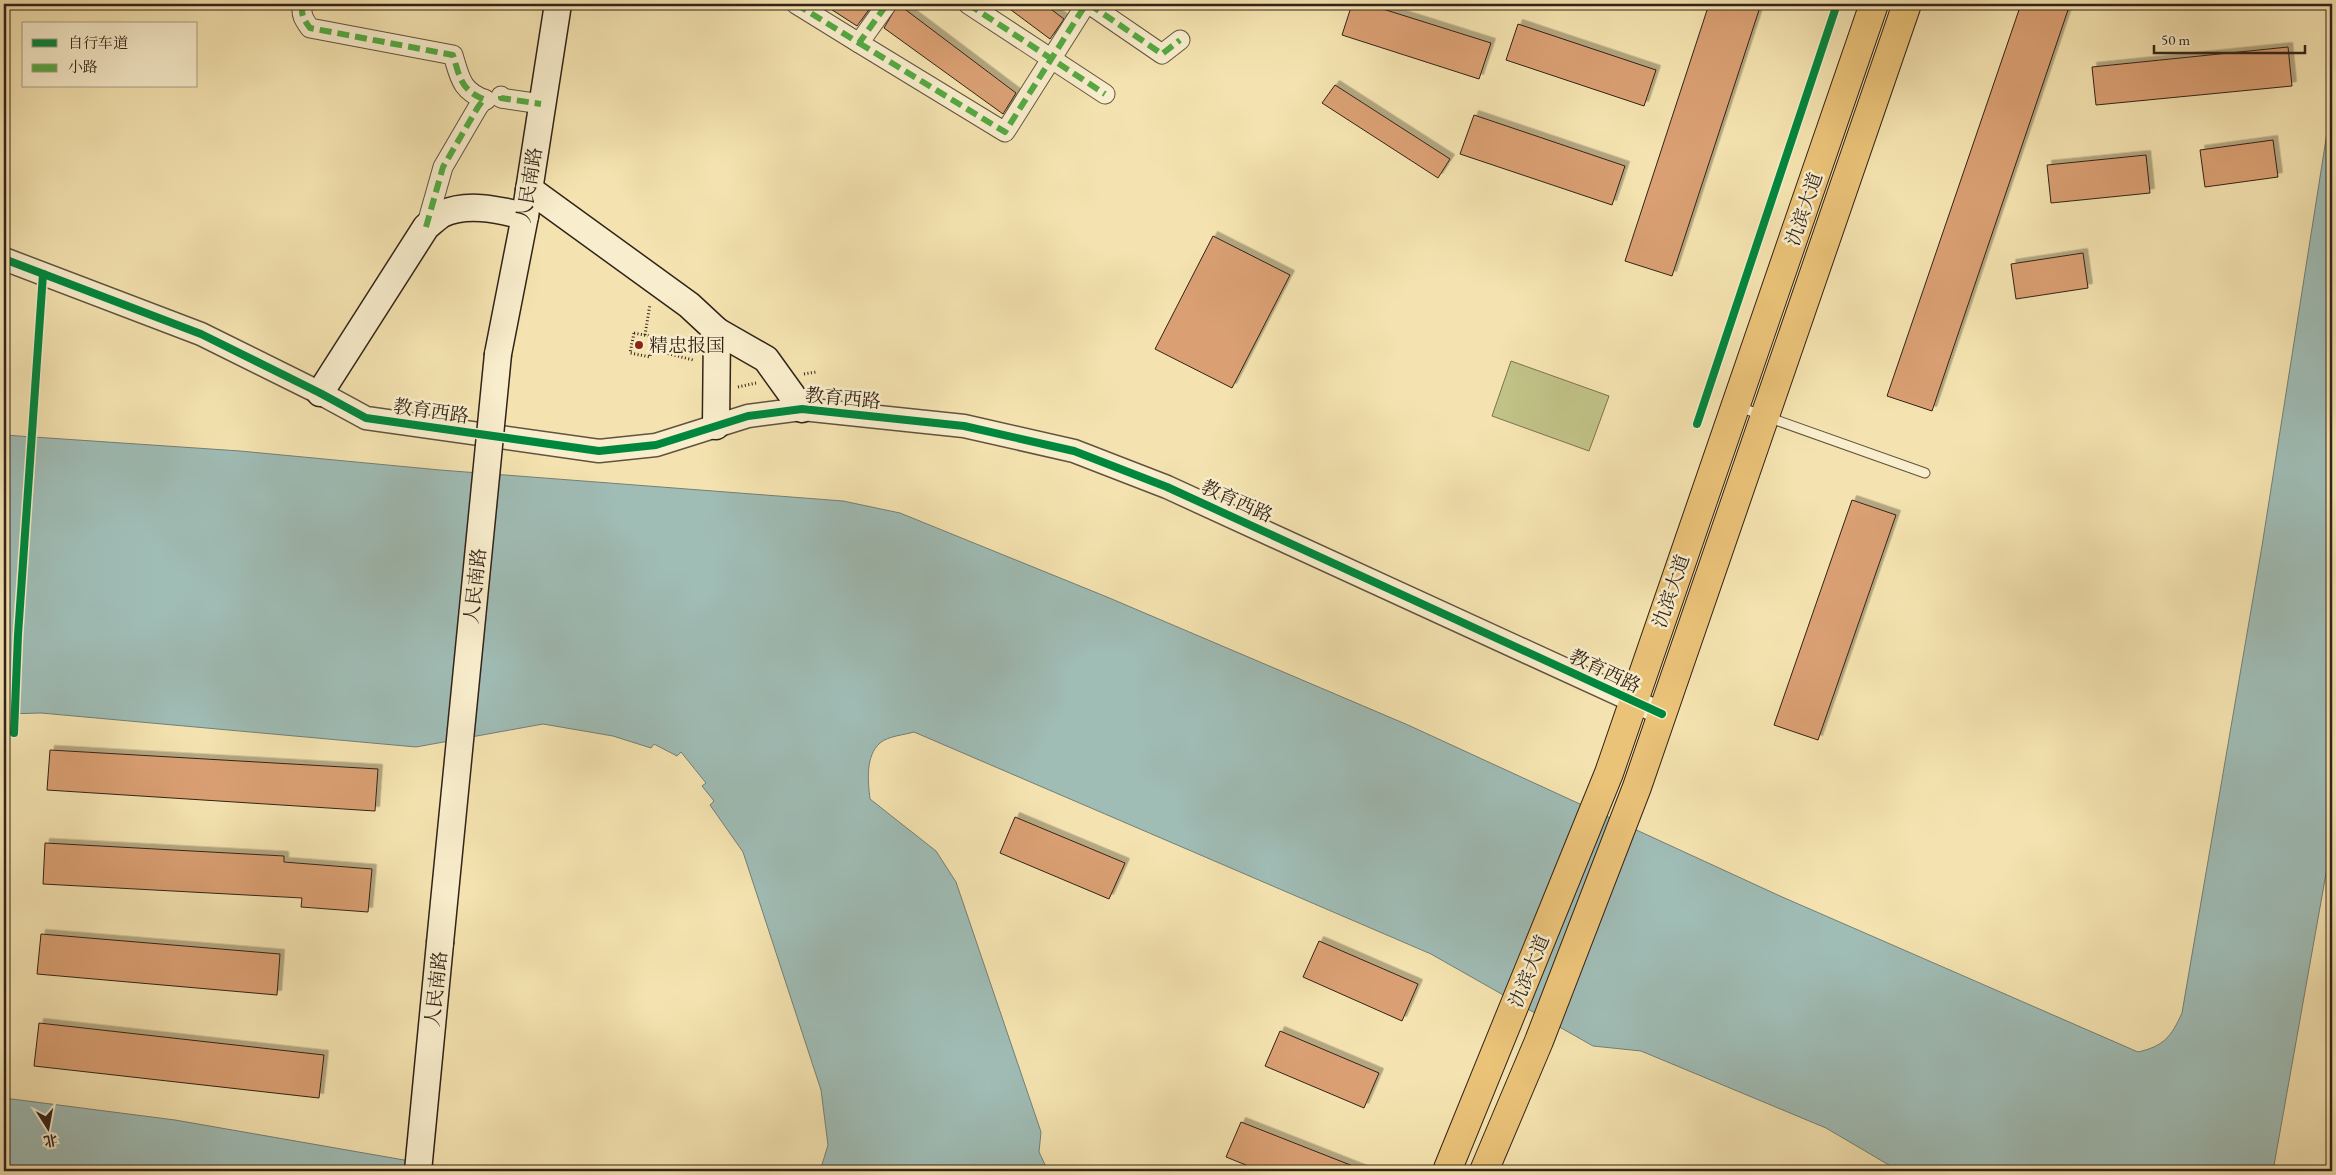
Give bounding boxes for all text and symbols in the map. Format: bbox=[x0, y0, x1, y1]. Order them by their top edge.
legend bbox=[22, 22, 198, 88]
scale bar bbox=[2154, 22, 2305, 54]
text: 50 m bbox=[2161, 30, 2190, 49]
text: 自行车道 bbox=[68, 33, 128, 52]
text: 小路 bbox=[68, 57, 98, 76]
street label: 人民南路 bbox=[511, 146, 547, 224]
street label: 氿滨大道 bbox=[1780, 169, 1828, 249]
place label: 精忠报国 bbox=[649, 333, 725, 358]
marker: 精忠报国 bbox=[633, 339, 645, 351]
street label: 教育西路 bbox=[804, 382, 882, 414]
street label: 教育西路 bbox=[392, 393, 470, 429]
street label: 教育西路 bbox=[1197, 474, 1277, 528]
street label: 人民南路 bbox=[459, 547, 491, 625]
street label: 氿滨大道 bbox=[1647, 551, 1695, 631]
street label: 教育西路 bbox=[1565, 644, 1645, 698]
street label: 氿滨大道 bbox=[1503, 931, 1555, 1011]
street label: 人民南路 bbox=[420, 950, 452, 1028]
north arrow bbox=[22, 1102, 72, 1152]
text: 北 bbox=[42, 1131, 59, 1151]

